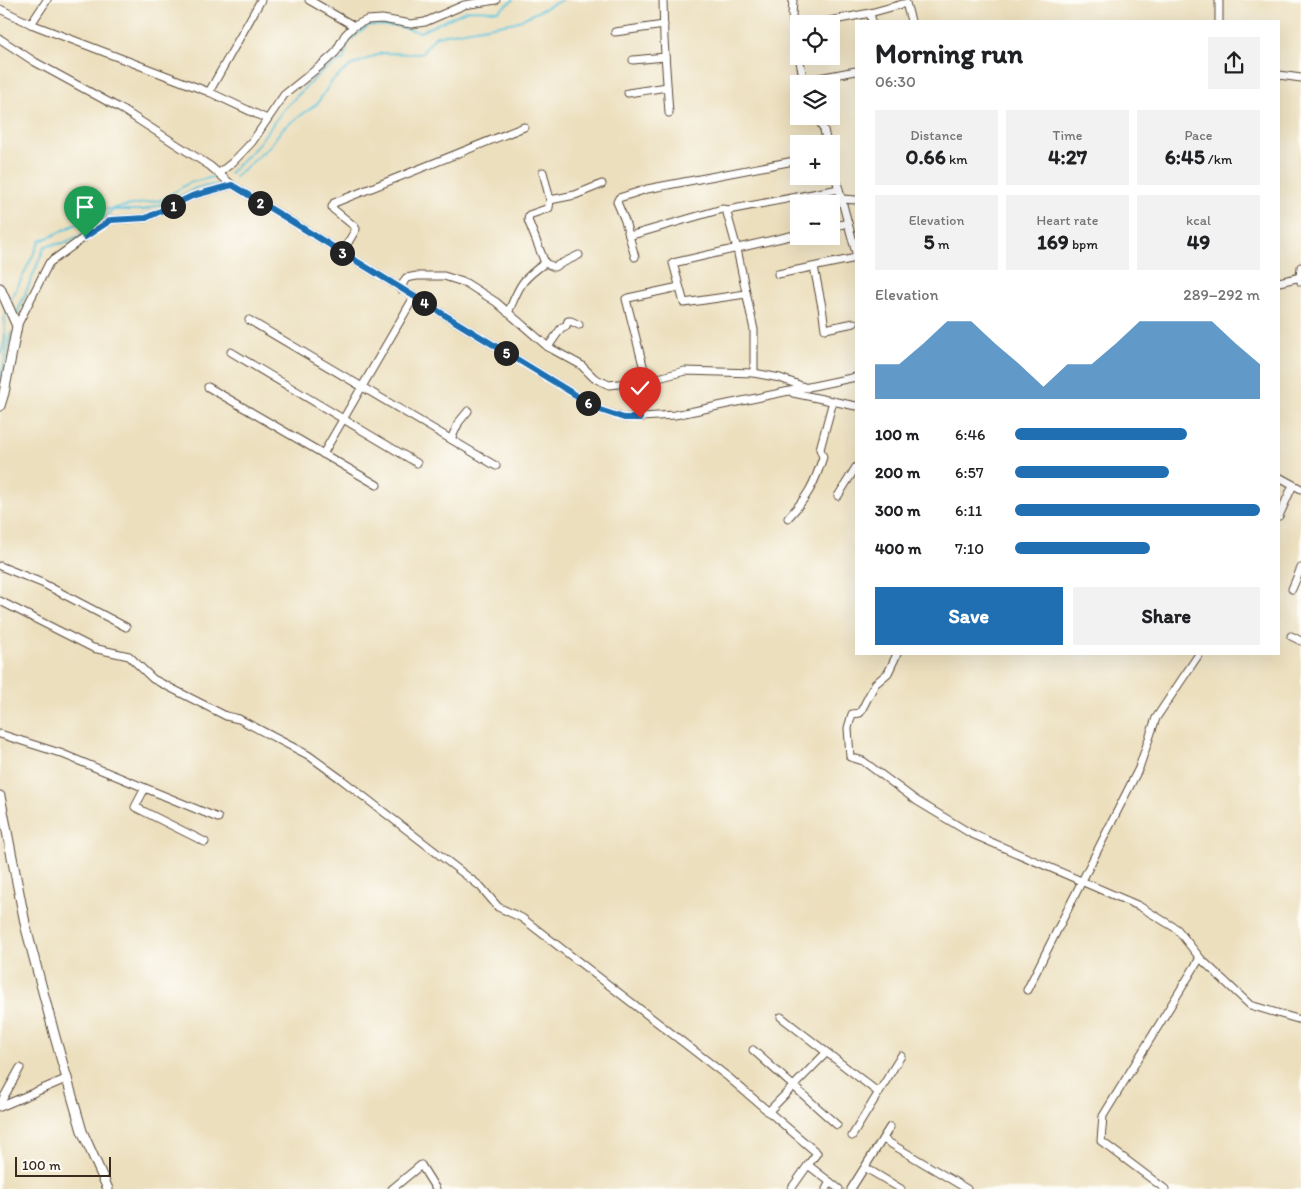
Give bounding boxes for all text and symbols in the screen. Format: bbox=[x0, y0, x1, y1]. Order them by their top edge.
map controls bbox=[790, 15, 840, 245]
button: locate bbox=[790, 15, 840, 65]
text: Morning run bbox=[875, 36, 1023, 70]
button: share bbox=[1208, 37, 1260, 89]
text: 06:30 bbox=[875, 72, 916, 91]
button: layers bbox=[790, 75, 840, 125]
text: Distance bbox=[910, 127, 963, 144]
text: Time bbox=[1053, 127, 1082, 144]
text: Pace bbox=[1184, 127, 1213, 144]
button: + bbox=[790, 135, 840, 185]
text: 0.66 bbox=[906, 144, 946, 169]
text: 4:27 bbox=[1048, 144, 1087, 169]
text: 6:45 bbox=[1165, 144, 1205, 169]
text: km bbox=[946, 151, 968, 168]
text: /km bbox=[1205, 151, 1232, 168]
pin bbox=[64, 186, 106, 237]
pin: 2 bbox=[248, 190, 272, 216]
icon: arrive bbox=[71, 193, 99, 221]
pin: 1 bbox=[160, 194, 186, 218]
text: 2 bbox=[257, 195, 264, 212]
button: − bbox=[790, 195, 840, 245]
text: 1 bbox=[170, 198, 177, 215]
text: Elevation bbox=[909, 212, 964, 229]
text: Heart rate bbox=[1037, 212, 1098, 229]
text: kcal bbox=[1186, 212, 1211, 229]
text: 5 bbox=[924, 229, 935, 254]
text: 169 bbox=[1037, 229, 1069, 254]
text: 49 bbox=[1187, 229, 1210, 254]
text: m bbox=[935, 236, 949, 253]
text: bpm bbox=[1069, 236, 1098, 253]
pin: 3 bbox=[330, 240, 354, 266]
text: 3 bbox=[339, 245, 346, 262]
text: Elevation bbox=[875, 285, 939, 304]
text: 289–292 m bbox=[1183, 285, 1260, 304]
pin: 4 bbox=[412, 290, 436, 316]
text: 4 bbox=[420, 295, 429, 312]
pin: 5 bbox=[494, 340, 518, 366]
text: 5 bbox=[503, 345, 510, 362]
pin bbox=[619, 367, 661, 418]
icon: check bbox=[626, 374, 654, 402]
pin: 6 bbox=[576, 390, 600, 416]
text: 6 bbox=[585, 395, 592, 412]
text: 100 m bbox=[875, 425, 919, 444]
text: 6:46 bbox=[955, 425, 985, 444]
text: 200 m bbox=[875, 463, 920, 482]
text: 6:57 bbox=[955, 463, 984, 482]
text: 300 m bbox=[875, 501, 921, 520]
text: 6:11 bbox=[955, 501, 982, 520]
text: 400 m bbox=[875, 539, 921, 558]
text: 7:10 bbox=[955, 539, 984, 558]
button: Save bbox=[875, 587, 1063, 645]
button: Share bbox=[1073, 587, 1260, 645]
scale bar bbox=[15, 1154, 111, 1177]
text: 100 m bbox=[22, 1157, 61, 1174]

